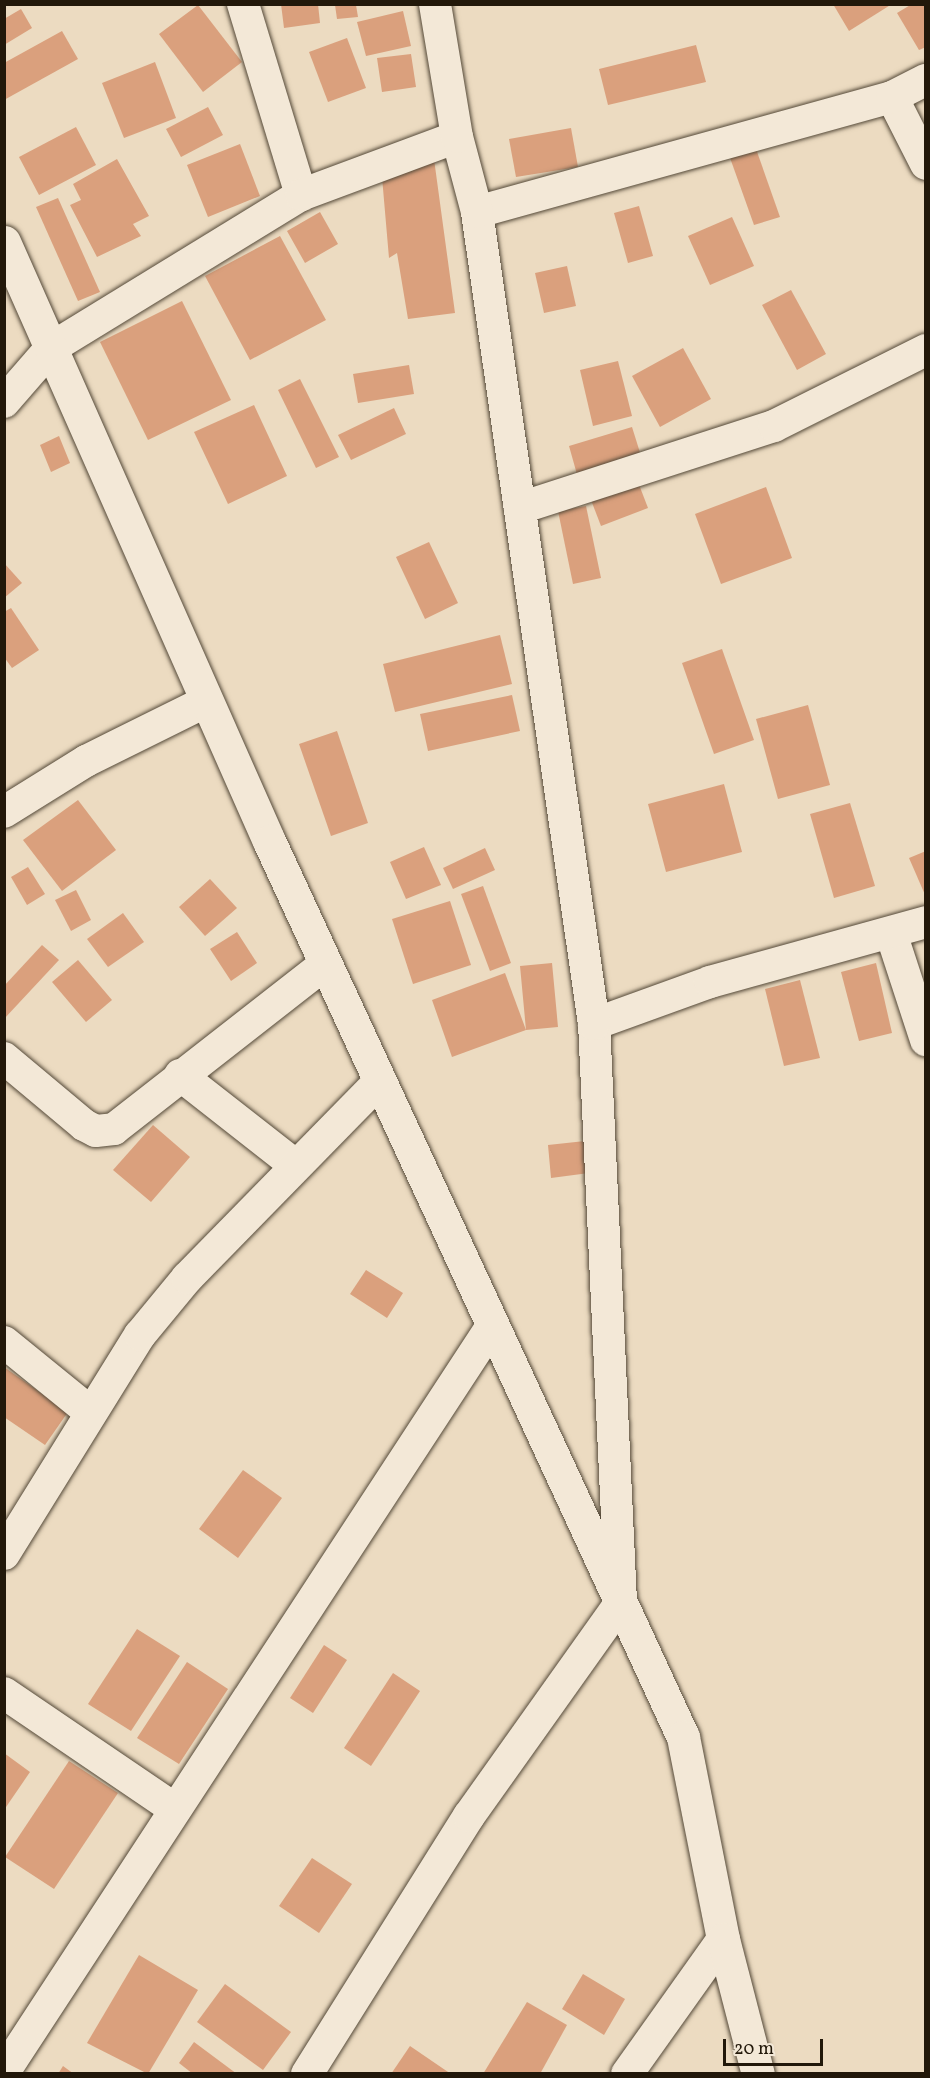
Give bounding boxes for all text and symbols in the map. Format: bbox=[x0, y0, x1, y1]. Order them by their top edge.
scale bar bbox=[726, 2027, 826, 2065]
text: 20 m bbox=[734, 2037, 774, 2062]

